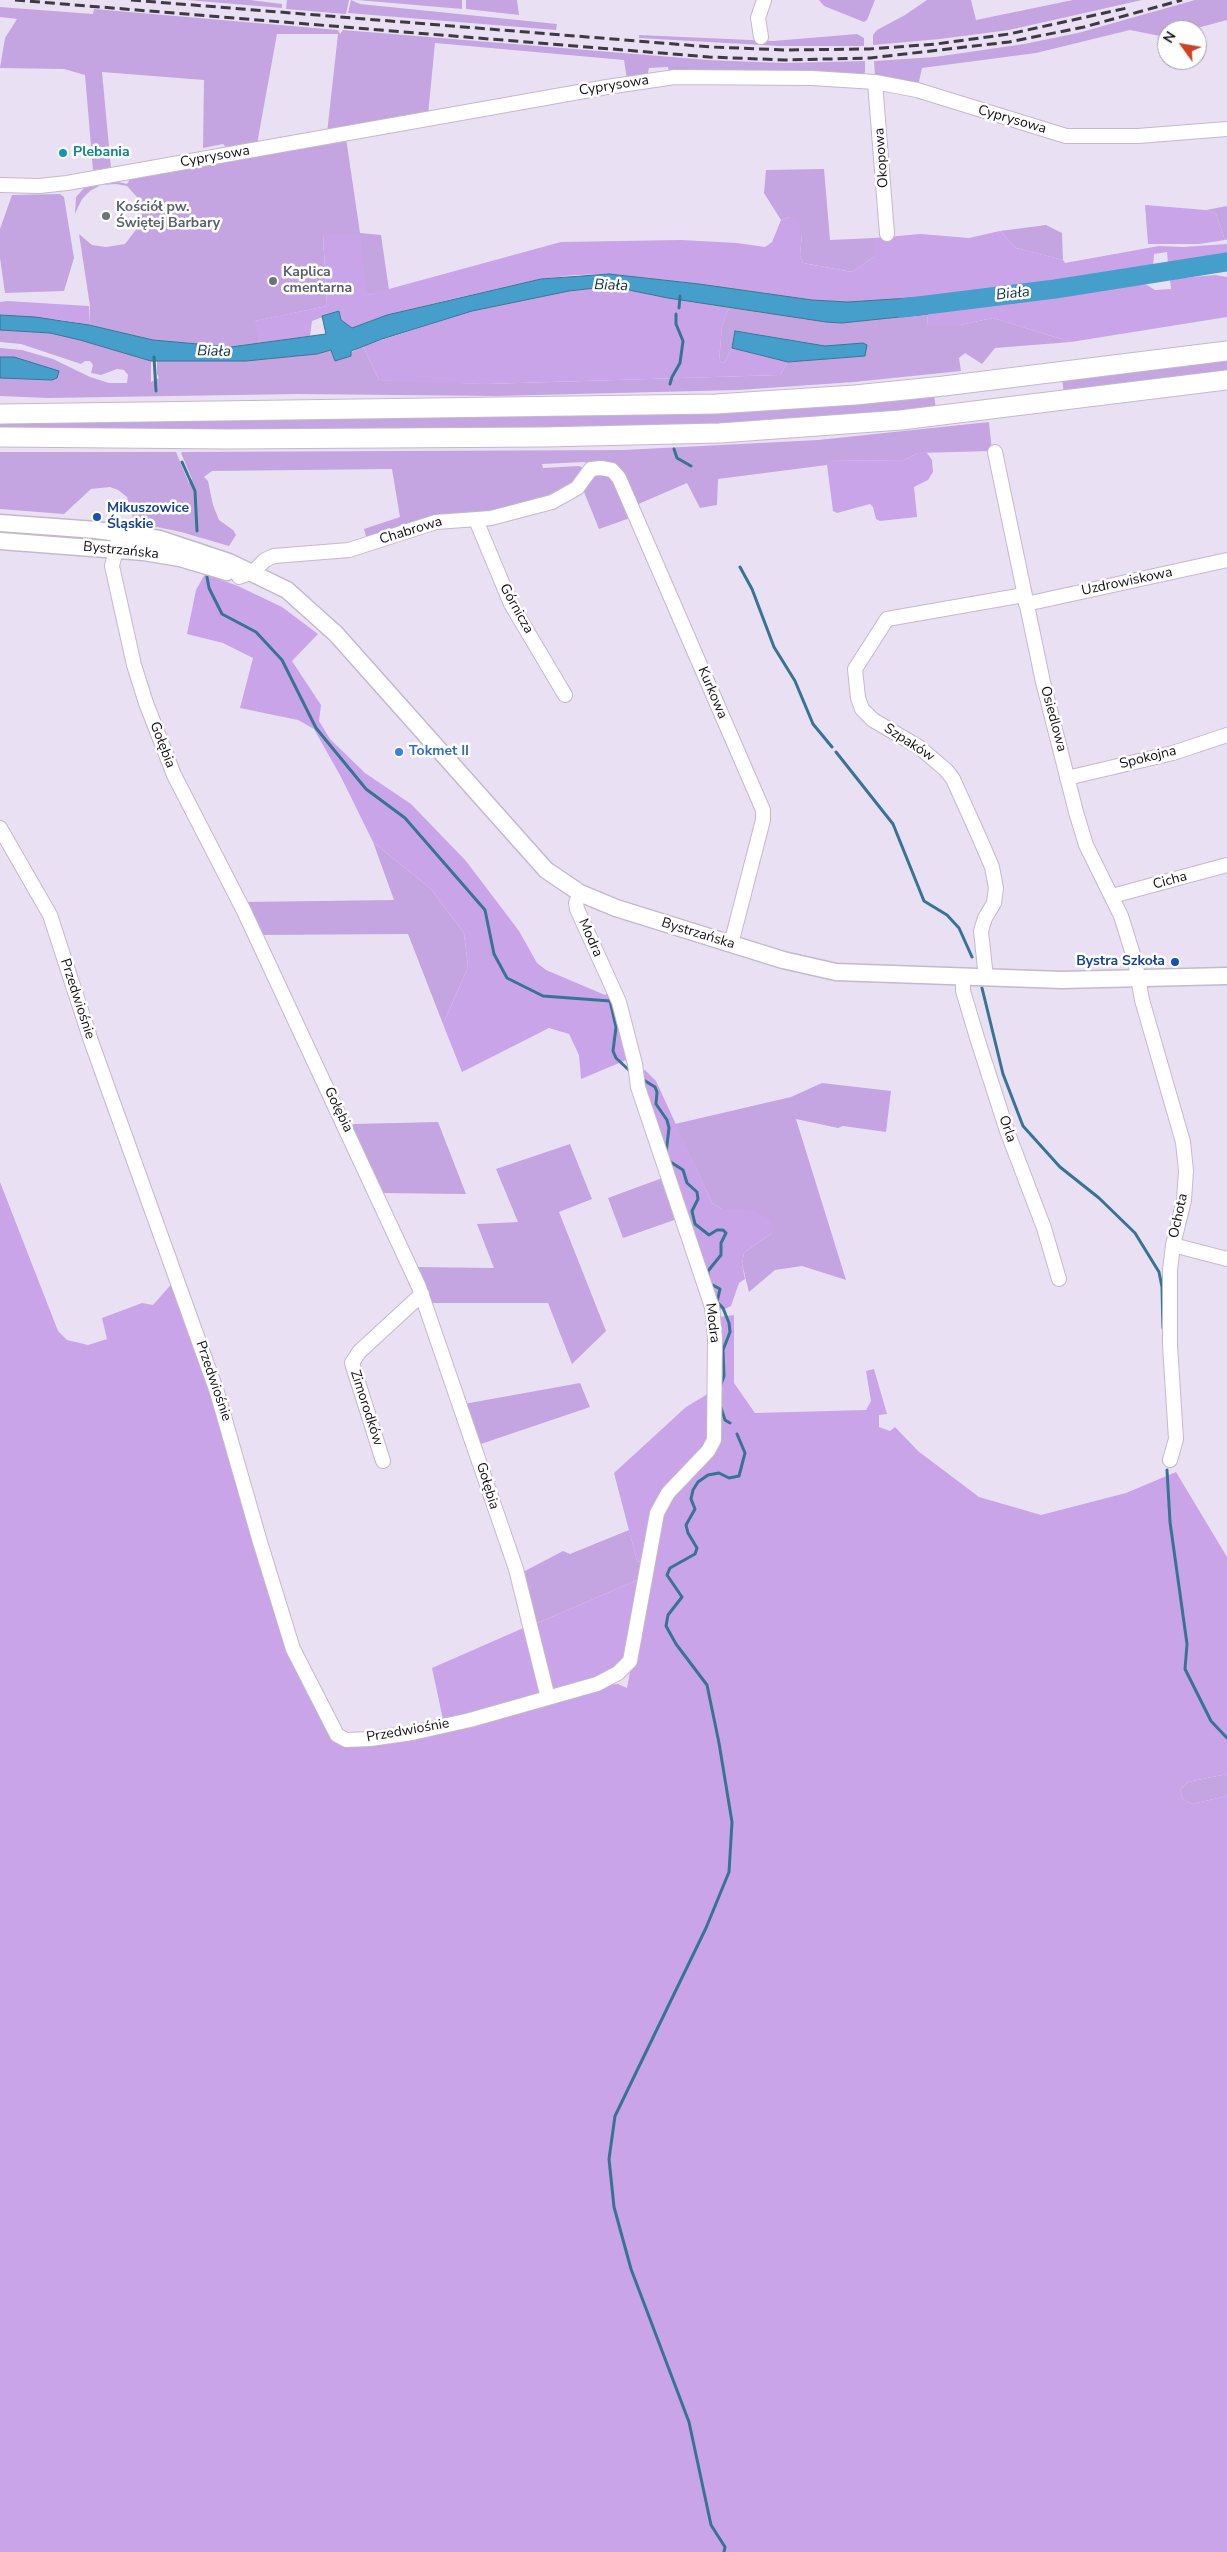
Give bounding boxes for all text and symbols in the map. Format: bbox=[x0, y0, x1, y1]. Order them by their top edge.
north arrow bbox=[1157, 20, 1207, 70]
text: N bbox=[1159, 28, 1181, 47]
street label: Cyprysowa bbox=[578, 72, 650, 100]
street label: Cyprysowa bbox=[976, 102, 1048, 138]
street label: Okopowa bbox=[872, 127, 892, 189]
street label: Cyprysowa bbox=[179, 143, 251, 171]
place label: Plebania bbox=[73, 145, 130, 161]
marker: Plebania bbox=[57, 147, 69, 159]
place label: Kościół pw. Świętej Barbary bbox=[116, 200, 220, 232]
marker: Kościół pw. Świętej Barbary bbox=[100, 210, 112, 222]
place label: Kaplica cmentarna bbox=[283, 265, 352, 298]
marker: Kaplica cmentarna bbox=[267, 275, 279, 287]
water label: Biała bbox=[594, 276, 628, 296]
water label: Biała bbox=[995, 283, 1031, 305]
water label: Biała bbox=[197, 343, 231, 361]
place label: Mikuszowice Śląskie bbox=[107, 501, 189, 534]
marker: Mikuszowice Śląskie bbox=[91, 511, 103, 523]
street label: Chabrowa bbox=[378, 514, 444, 548]
street label: Bystrzańska bbox=[82, 539, 160, 563]
street label: Uzdrowiskowa bbox=[1080, 564, 1174, 600]
street label: Górnicza bbox=[495, 581, 537, 637]
street label: Kurkowa bbox=[694, 664, 730, 722]
street label: Osiedlowa bbox=[1036, 684, 1070, 754]
street label: Gołębia bbox=[146, 719, 178, 771]
street label: Szpaków bbox=[881, 720, 937, 766]
street label: Spokojna bbox=[1118, 743, 1178, 773]
place label: Tokmet II bbox=[409, 744, 469, 760]
marker: Tokmet II bbox=[393, 746, 405, 758]
street label: Cicha bbox=[1151, 868, 1189, 894]
street label: Bystrzańska bbox=[659, 915, 737, 953]
street label: Modra bbox=[574, 916, 606, 960]
place label: Bystra Szkoła bbox=[1076, 954, 1165, 970]
marker: Bystra Szkoła bbox=[1169, 956, 1181, 968]
street label: Przedwiośnie bbox=[56, 957, 98, 1041]
street label: Gołębia bbox=[320, 1085, 356, 1135]
street label: Orla bbox=[995, 1113, 1019, 1145]
street label: Ochota bbox=[1166, 1192, 1192, 1240]
street label: Modra bbox=[701, 1302, 723, 1344]
street label: Przedwiośnie bbox=[191, 1339, 235, 1423]
street label: Zimorodków bbox=[346, 1368, 386, 1448]
street label: Gołębia bbox=[472, 1460, 502, 1512]
street label: Przedwiośnie bbox=[365, 1715, 451, 1747]

